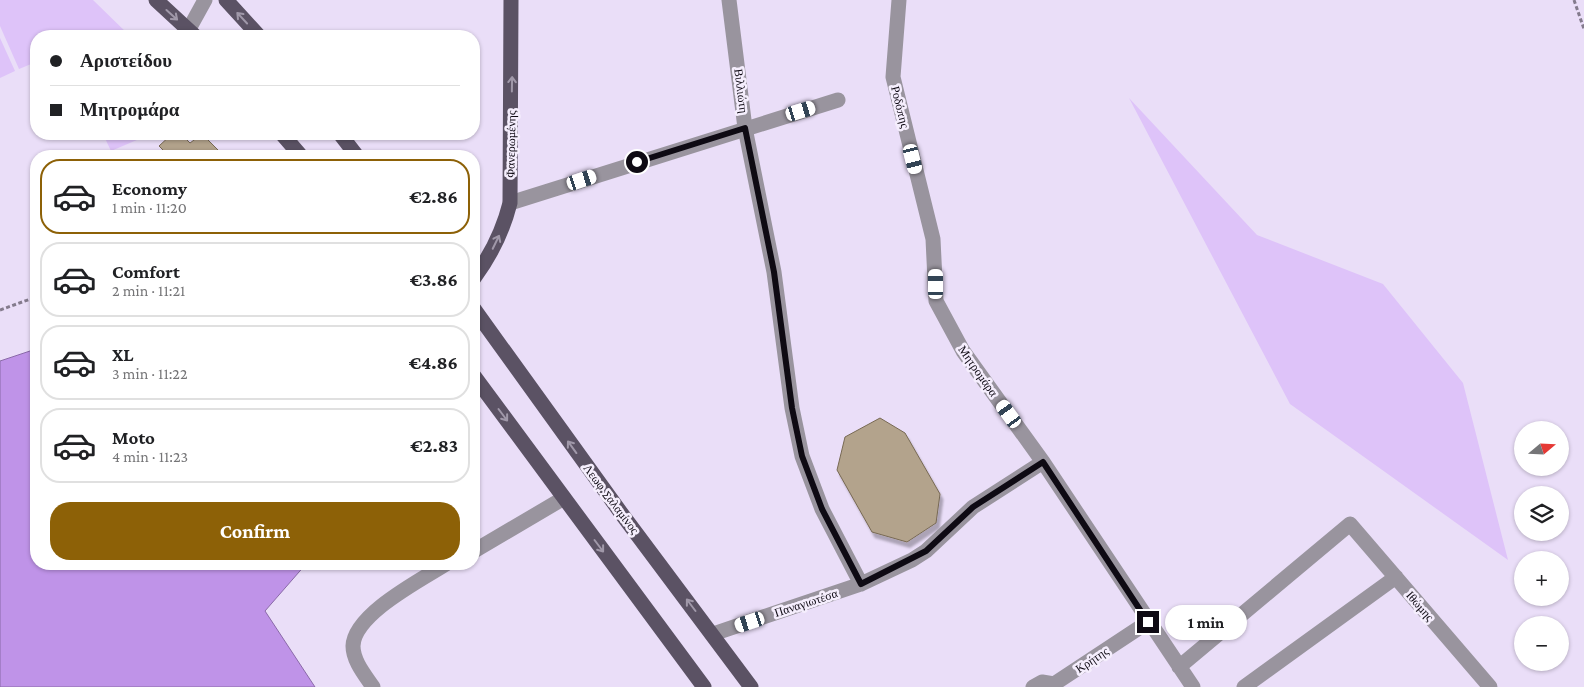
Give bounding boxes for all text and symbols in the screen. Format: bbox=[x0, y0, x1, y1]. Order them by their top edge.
one-way arrow bbox=[166, 9, 179, 21]
one-way arrow bbox=[237, 12, 248, 25]
text: Αριστείδου bbox=[80, 50, 172, 71]
street label: Βιλλιώτη bbox=[731, 68, 751, 114]
one-way arrow bbox=[507, 77, 517, 93]
street label: Ροδόπης bbox=[888, 85, 912, 130]
text: Μητρομάρα bbox=[80, 99, 179, 120]
car bbox=[784, 99, 817, 123]
street label: Φανερωμένης bbox=[503, 110, 519, 178]
car bbox=[902, 143, 923, 175]
route start bbox=[626, 151, 648, 173]
car bbox=[565, 168, 598, 192]
icon: car bbox=[52, 174, 97, 219]
text: Economy bbox=[112, 178, 187, 199]
text: €2.86 bbox=[409, 186, 458, 207]
text: 1 min · 11:20 bbox=[112, 199, 187, 216]
one-way arrow bbox=[491, 235, 501, 250]
icon: car bbox=[52, 257, 97, 302]
text: Comfort bbox=[112, 261, 180, 282]
text: €3.86 bbox=[410, 269, 458, 290]
car bbox=[928, 269, 943, 299]
text: 2 min · 11:21 bbox=[112, 282, 185, 299]
icon: car bbox=[52, 340, 97, 385]
street label: Μητρομάρα bbox=[955, 343, 1001, 400]
text: XL bbox=[112, 344, 134, 365]
text: €4.86 bbox=[409, 352, 458, 373]
text: 3 min · 11:22 bbox=[112, 365, 188, 382]
car bbox=[994, 397, 1023, 431]
one-way arrow bbox=[498, 408, 508, 422]
north arrow bbox=[1514, 421, 1569, 476]
map controls bbox=[1514, 421, 1569, 671]
icon: car bbox=[52, 423, 97, 468]
text: Moto bbox=[112, 427, 155, 448]
text: €2.83 bbox=[410, 435, 458, 456]
one-way arrow bbox=[567, 441, 578, 454]
text: 4 min · 11:23 bbox=[112, 448, 188, 465]
street label: Λεωφ. Σαλαμίνος bbox=[580, 461, 642, 537]
button: layers bbox=[1514, 486, 1569, 541]
button: Confirm bbox=[50, 502, 460, 560]
one-way arrow bbox=[594, 539, 605, 552]
button: + bbox=[1514, 551, 1569, 606]
street label: Παναγιωτέσα bbox=[773, 586, 840, 620]
street label: Ιθώμης bbox=[1403, 588, 1437, 624]
one-way arrow bbox=[686, 598, 696, 612]
callout: 1 min bbox=[1166, 604, 1248, 640]
car bbox=[733, 610, 766, 634]
route end bbox=[1137, 611, 1159, 633]
text: 1 min bbox=[1188, 614, 1224, 631]
button: − bbox=[1514, 616, 1569, 671]
street label: Κρήτης bbox=[1073, 644, 1111, 676]

